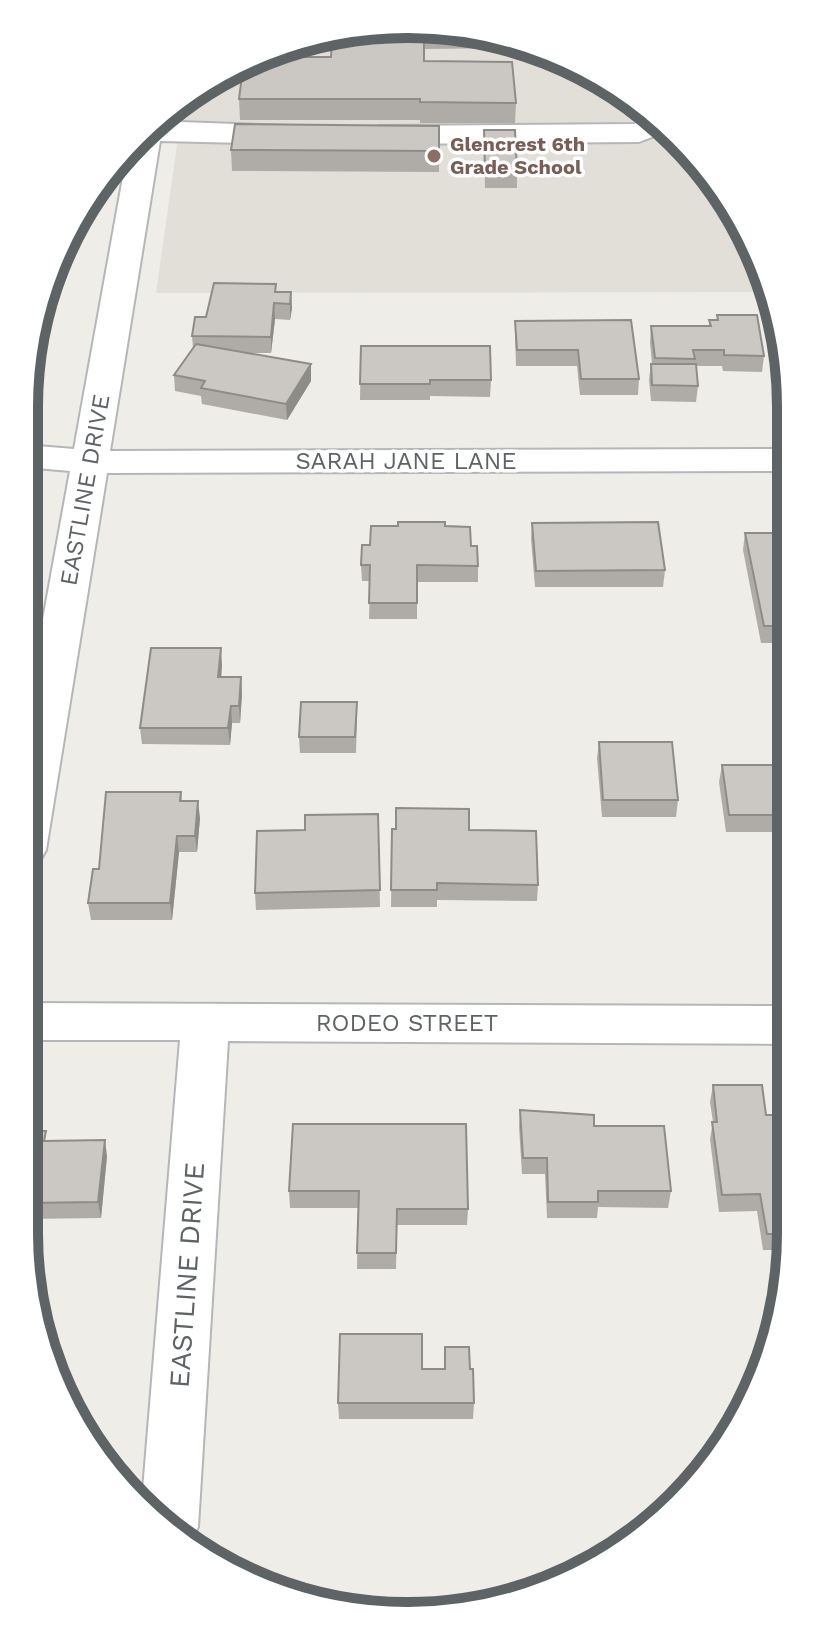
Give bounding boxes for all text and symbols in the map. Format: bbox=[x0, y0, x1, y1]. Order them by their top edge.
place label: Glencrest 6th Grade School bbox=[450, 132, 585, 179]
marker: Glencrest 6th Grade School bbox=[425, 147, 443, 165]
street label: EASTLINE DRIVE bbox=[54, 392, 116, 588]
street label: SARAH JANE LANE bbox=[295, 447, 517, 475]
street label: RODEO STREET bbox=[316, 1009, 498, 1037]
street label: EASTLINE DRIVE bbox=[163, 1161, 211, 1389]

